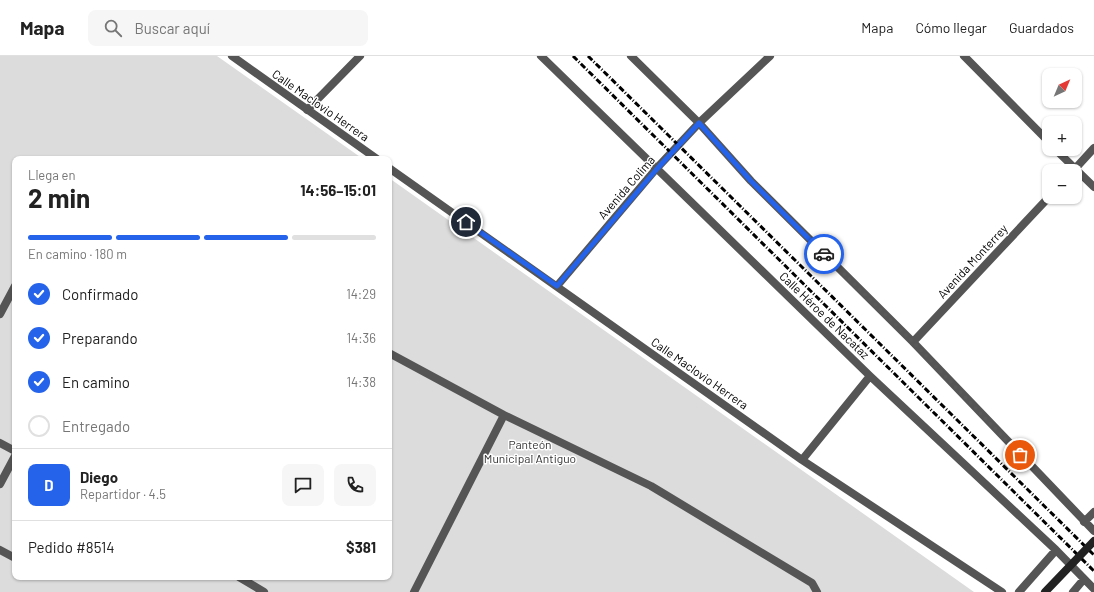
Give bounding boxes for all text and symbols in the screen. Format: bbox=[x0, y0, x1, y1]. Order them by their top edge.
search box bbox=[88, 10, 368, 46]
text: Mapa bbox=[20, 16, 64, 39]
icon: search bbox=[102, 17, 124, 39]
text: Buscar aquí bbox=[134, 19, 210, 37]
text: Mapa bbox=[861, 19, 893, 36]
text: Cómo llegar bbox=[915, 19, 987, 36]
text: Guardados bbox=[1009, 19, 1074, 36]
street label: Calle Maclovio Herrera bbox=[270, 66, 372, 144]
north arrow bbox=[1042, 68, 1082, 108]
map controls bbox=[1042, 68, 1082, 204]
button: + bbox=[1042, 116, 1082, 156]
street label: Avenida Colima bbox=[595, 153, 657, 221]
button: − bbox=[1042, 164, 1082, 204]
text: Llega en bbox=[28, 167, 75, 183]
text: 14:56–15:01 bbox=[300, 181, 376, 199]
text: 2 min bbox=[28, 182, 90, 213]
pin bbox=[449, 205, 483, 239]
icon: home bbox=[455, 211, 477, 233]
street label: Avenida Monterrey bbox=[934, 221, 1010, 301]
courier bbox=[804, 234, 844, 274]
icon: car bbox=[813, 243, 835, 265]
text: En camino · 180 m bbox=[28, 246, 127, 262]
street label: Calle Héroe de Nacataz bbox=[777, 269, 873, 361]
icon: check bbox=[28, 283, 50, 305]
text: Confirmado bbox=[62, 285, 138, 303]
text: 14:29 bbox=[346, 286, 376, 302]
icon: check bbox=[28, 327, 50, 349]
text: Preparando bbox=[62, 329, 138, 347]
text: 14:36 bbox=[346, 330, 376, 346]
street label: Calle Maclovio Herrera bbox=[649, 334, 751, 412]
icon: check bbox=[28, 371, 50, 393]
text: En camino bbox=[62, 373, 130, 391]
text: 14:38 bbox=[346, 374, 376, 390]
text: Entregado bbox=[62, 417, 130, 435]
park label: Panteón Municipal Antiguo bbox=[484, 437, 576, 465]
pin bbox=[1003, 438, 1037, 472]
icon: bag bbox=[1009, 444, 1031, 466]
button: chat bbox=[282, 464, 324, 506]
button: phone bbox=[334, 464, 376, 506]
text: Diego bbox=[80, 468, 118, 486]
text: D bbox=[44, 476, 54, 494]
text: Repartidor · 4.5 bbox=[80, 486, 166, 502]
text: Pedido #8514 bbox=[28, 538, 115, 556]
text: $381 bbox=[346, 538, 376, 556]

